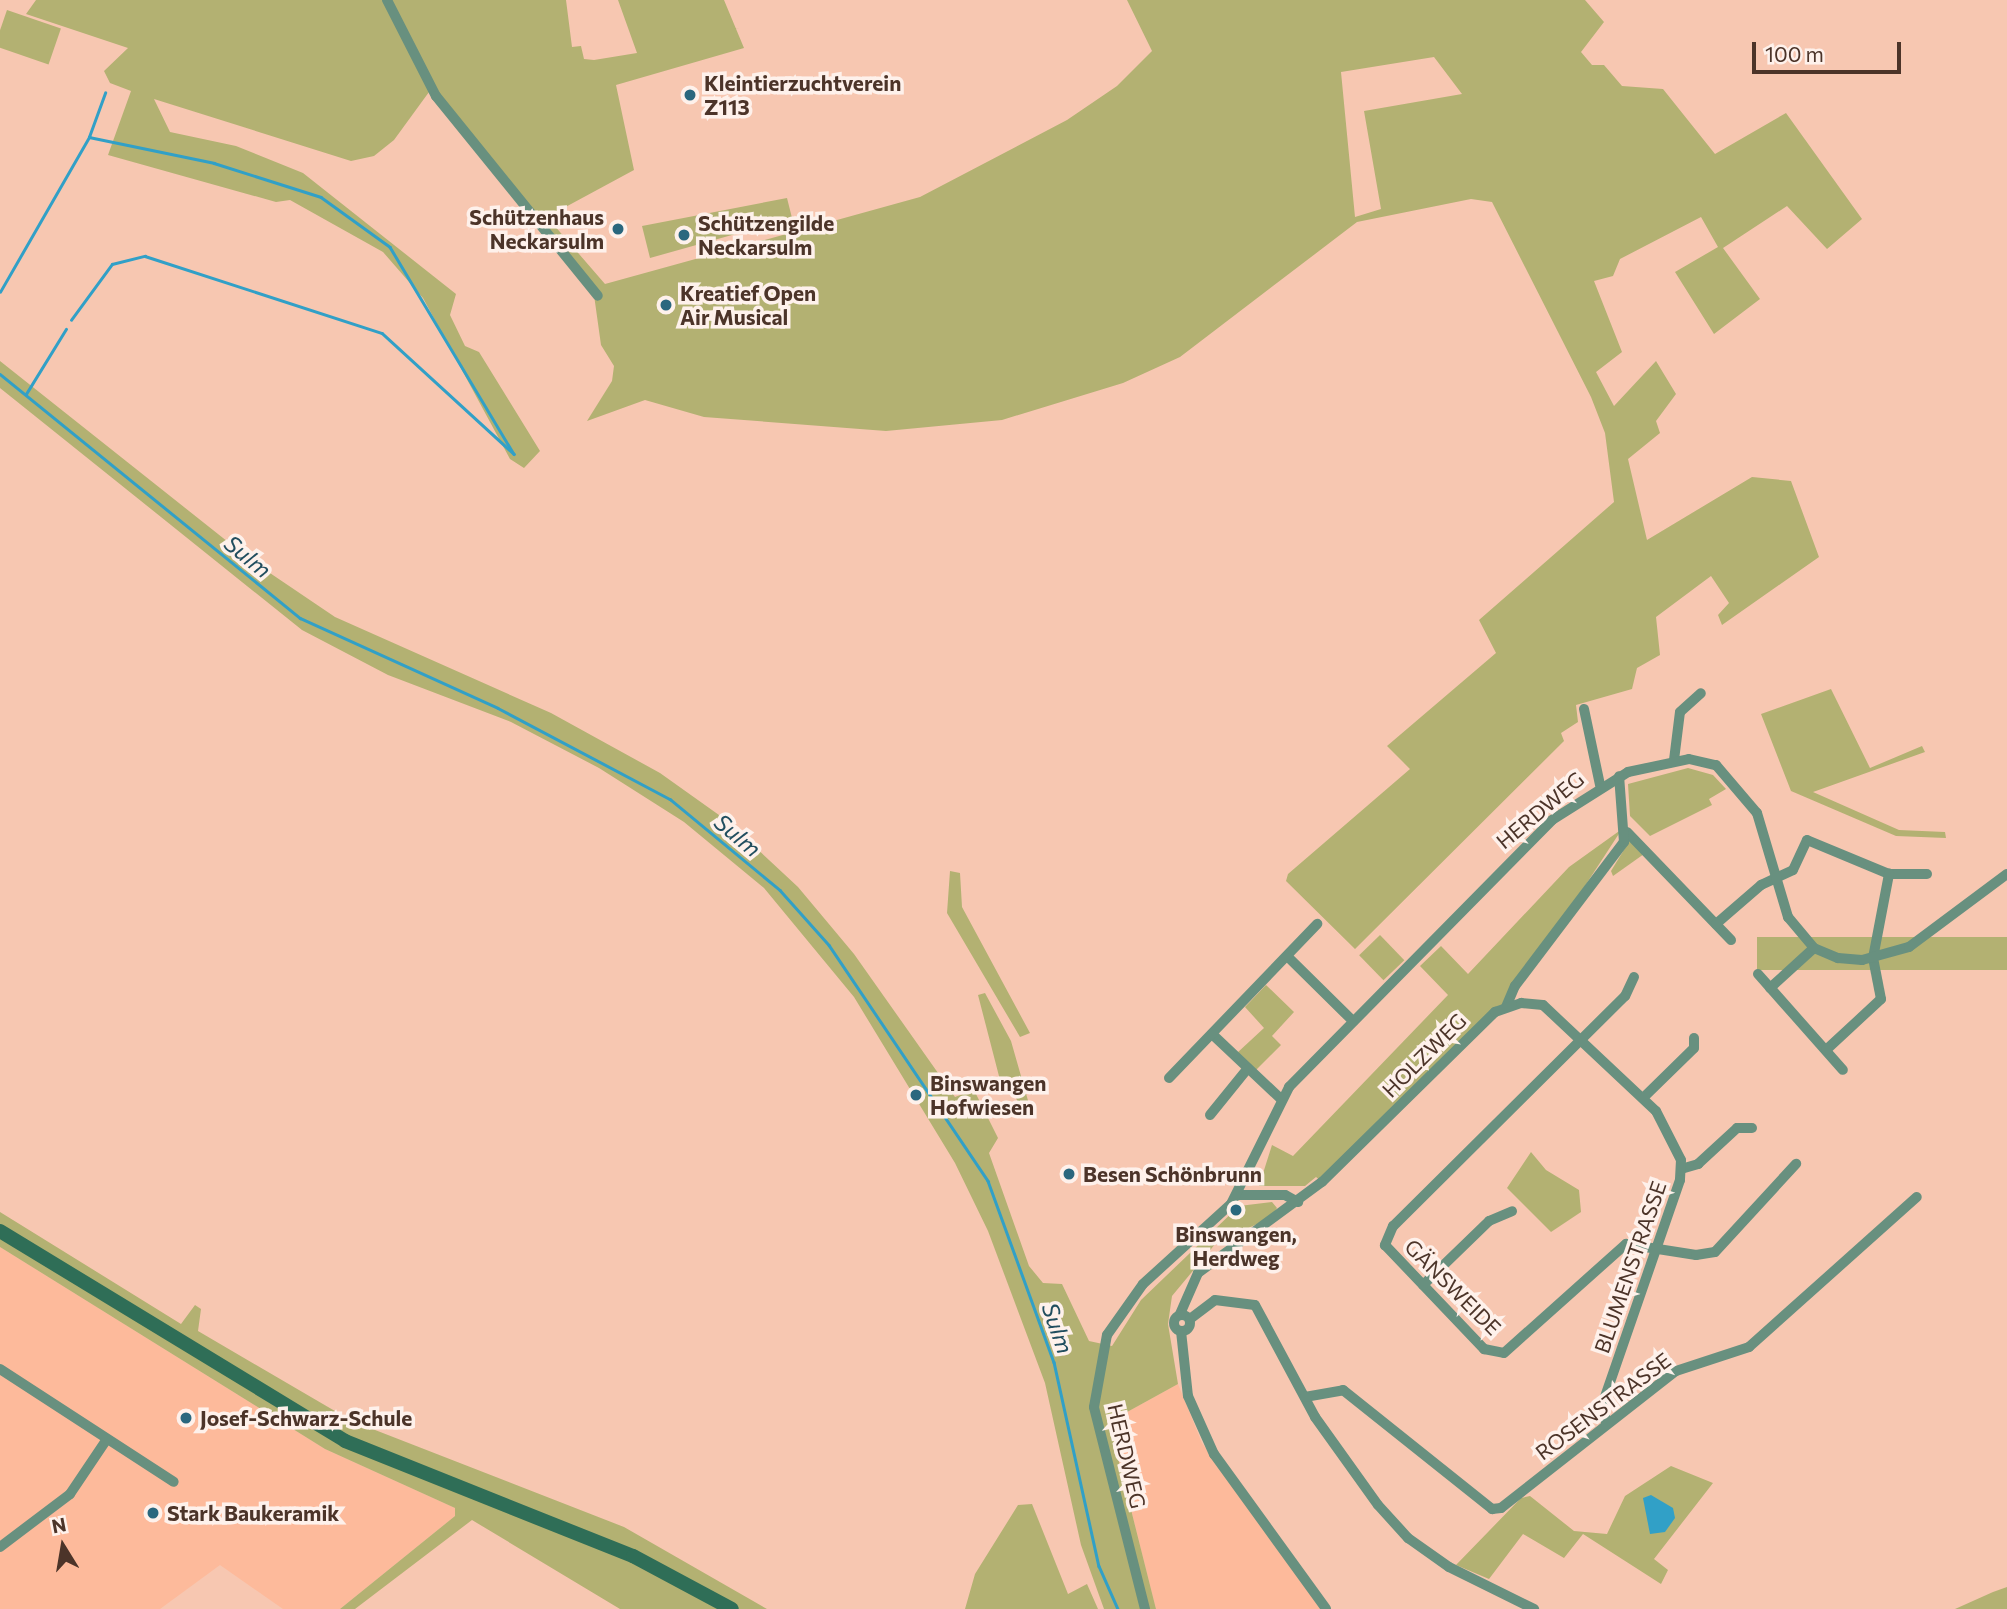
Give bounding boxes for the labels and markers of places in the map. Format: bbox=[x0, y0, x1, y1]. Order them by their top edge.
place label: Kleintierzuchtverein Z113 bbox=[704, 70, 901, 120]
marker: Kleintierzuchtverein Z113 bbox=[682, 87, 698, 103]
place label: Schützenhaus Neckarsulm bbox=[469, 204, 604, 254]
place label: Schützengilde Neckarsulm bbox=[698, 210, 834, 260]
marker: Schützenhaus Neckarsulm bbox=[610, 221, 626, 237]
marker: Schützengilde Neckarsulm bbox=[676, 227, 692, 243]
place label: Kreatief Open Air Musical bbox=[680, 280, 816, 330]
marker: Kreatief Open Air Musical bbox=[658, 297, 674, 313]
place label: Binswangen Hofwiesen bbox=[930, 1070, 1046, 1120]
marker: Binswangen Hofwiesen bbox=[908, 1087, 924, 1103]
place label: Besen Schönbrunn bbox=[1083, 1161, 1262, 1187]
marker: Besen Schönbrunn bbox=[1061, 1166, 1077, 1182]
marker: Binswangen, Herdweg bbox=[1228, 1202, 1244, 1218]
place label: Binswangen, Herdweg bbox=[1175, 1221, 1297, 1271]
place label: Josef-Schwarz-Schule bbox=[200, 1405, 412, 1431]
marker: Josef-Schwarz-Schule bbox=[178, 1410, 194, 1426]
place label: Stark Baukeramik bbox=[167, 1500, 339, 1526]
marker: Stark Baukeramik bbox=[145, 1505, 161, 1521]

